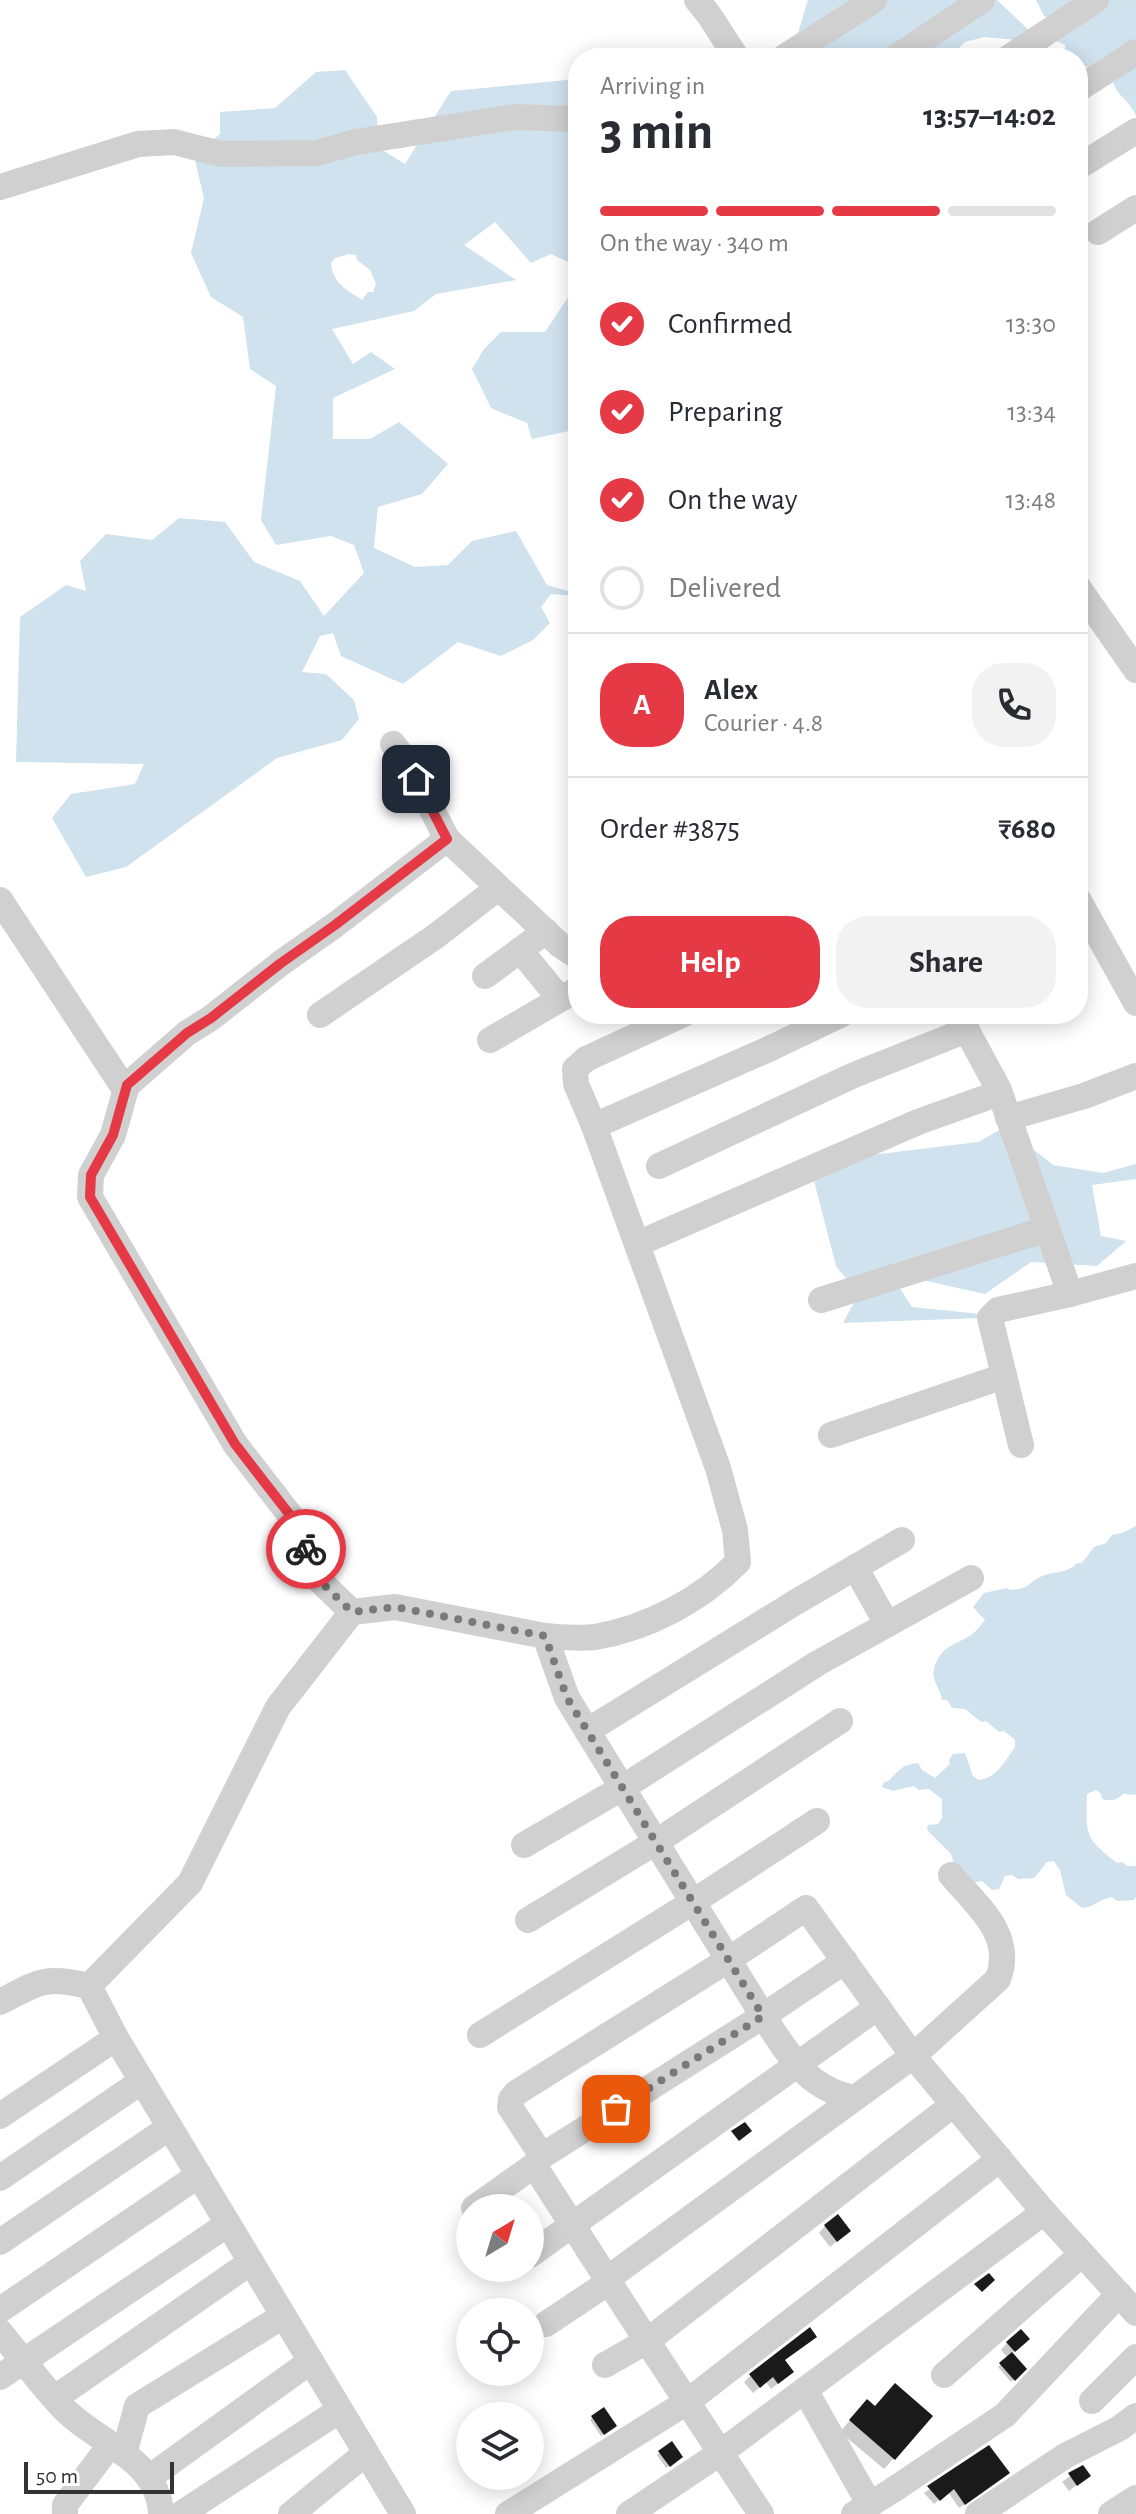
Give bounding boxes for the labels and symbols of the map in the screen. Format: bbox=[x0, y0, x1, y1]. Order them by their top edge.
pin bbox=[382, 745, 450, 813]
courier bbox=[266, 1509, 346, 1589]
pin bbox=[582, 2075, 650, 2143]
north arrow bbox=[456, 2194, 544, 2282]
scale bar bbox=[24, 2458, 174, 2494]

